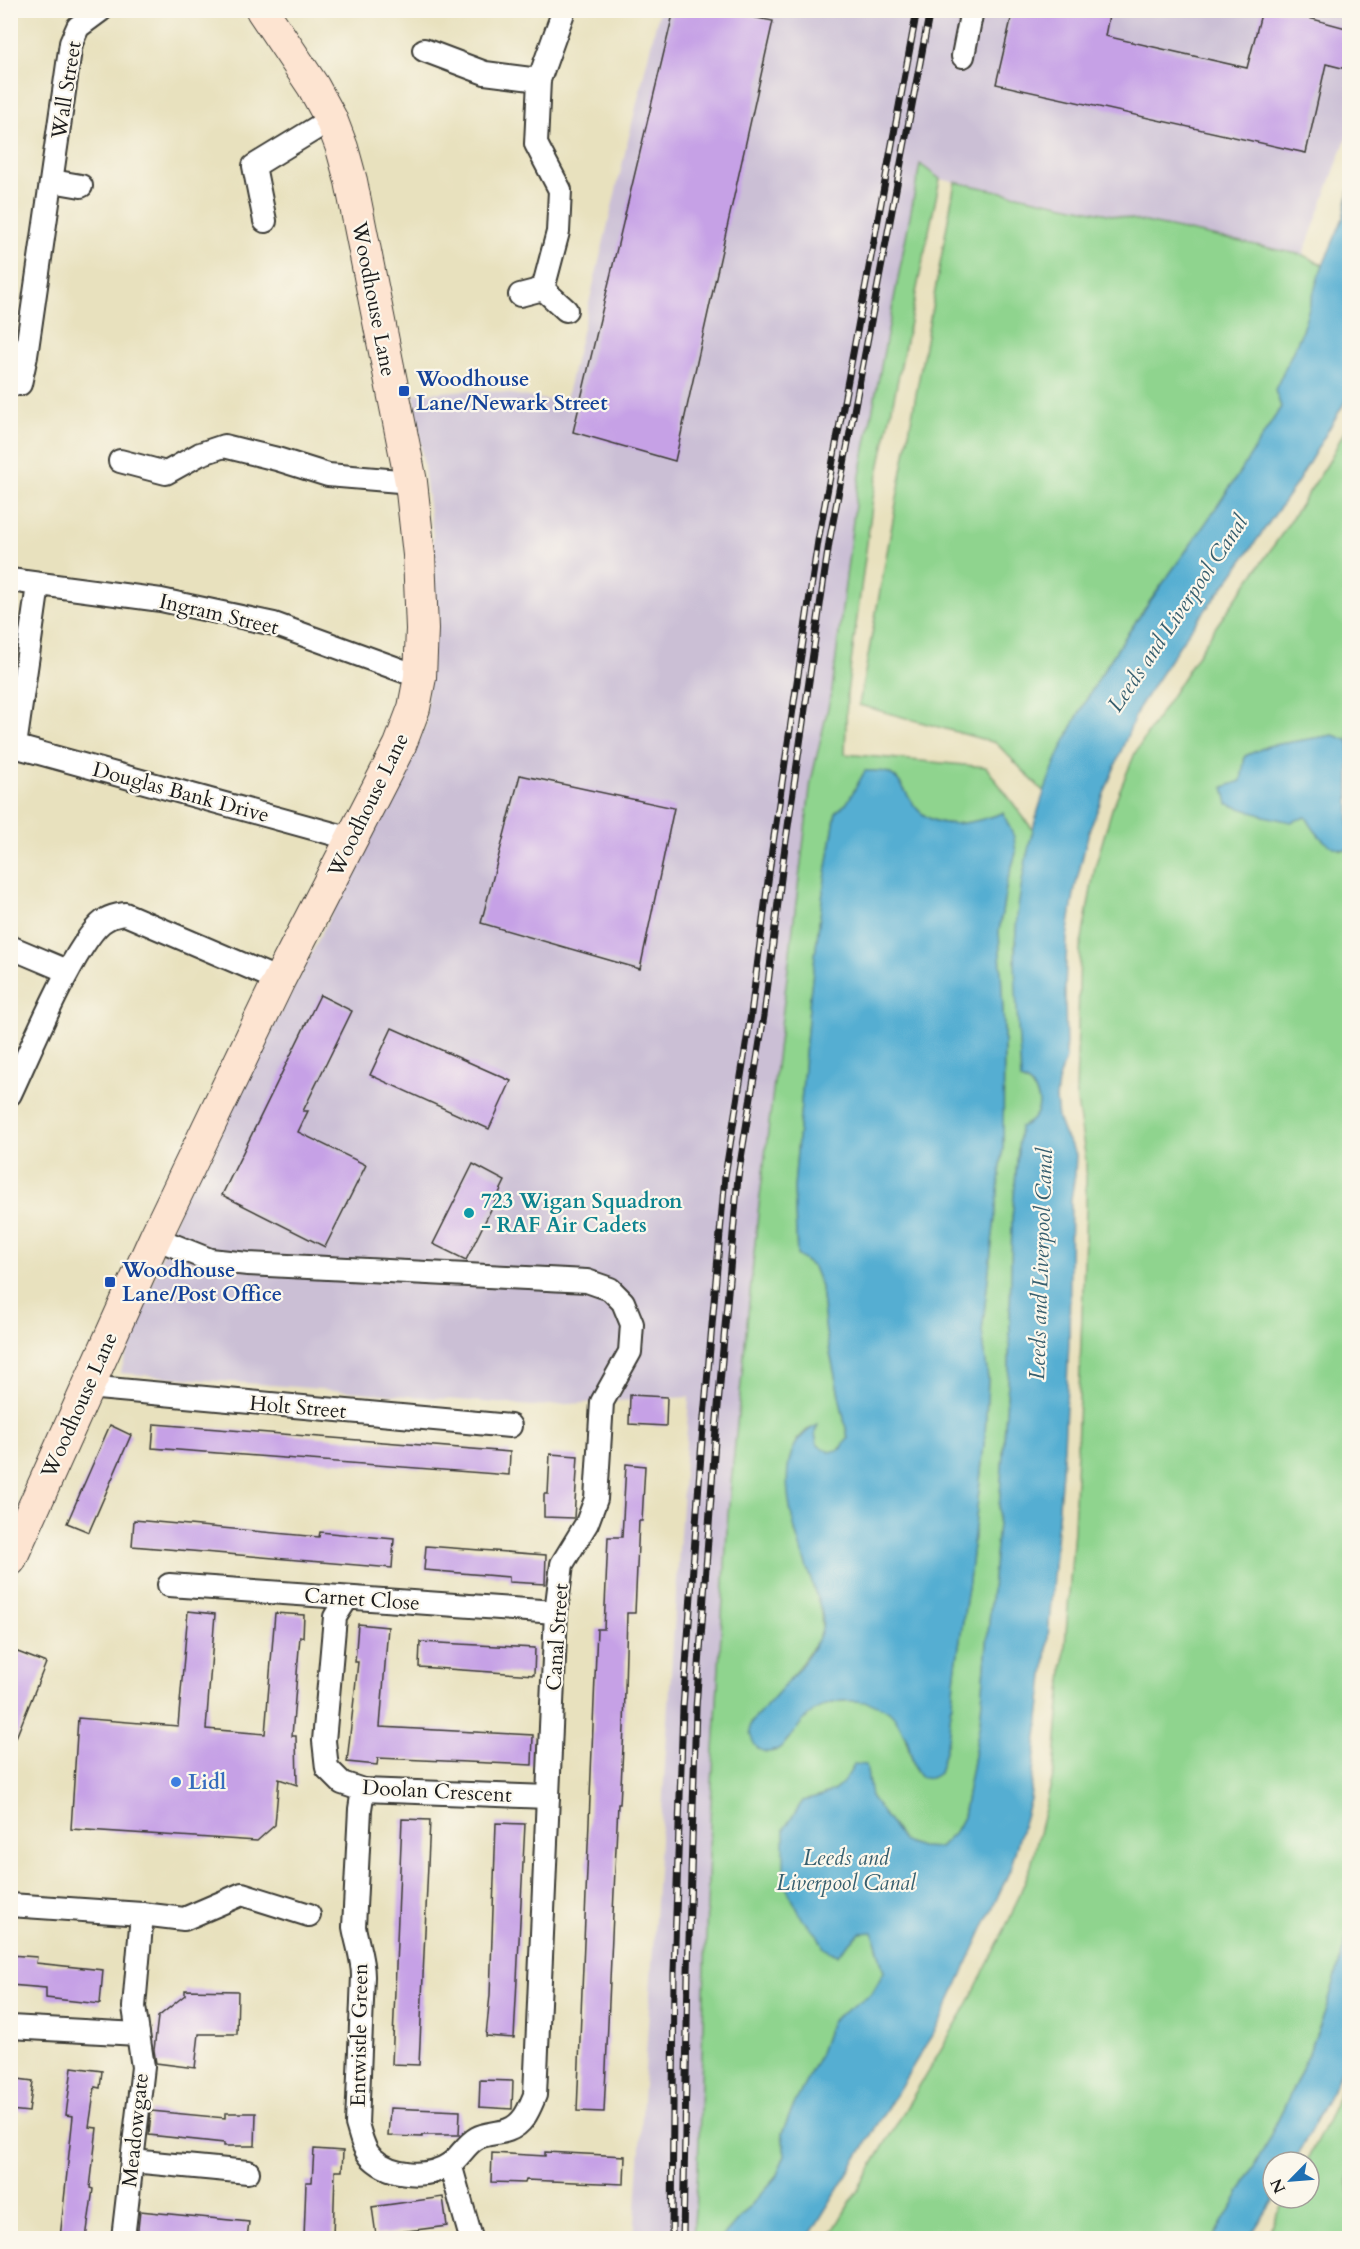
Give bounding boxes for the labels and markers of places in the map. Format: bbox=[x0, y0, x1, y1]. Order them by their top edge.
place label: Woodhouse Lane/Newark Street bbox=[415, 365, 608, 418]
marker: Woodhouse Lane/Newark Street bbox=[397, 384, 411, 398]
place label: 723 Wigan Squadron - RAF Air Cadets bbox=[481, 1187, 683, 1240]
marker: 723 Wigan Squadron - RAF Air Cadets bbox=[462, 1206, 476, 1220]
place label: Woodhouse Lane/Post Office bbox=[121, 1256, 282, 1309]
marker: Woodhouse Lane/Post Office bbox=[103, 1275, 117, 1289]
place label: Lidl bbox=[188, 1768, 226, 1797]
marker: Lidl bbox=[169, 1775, 183, 1789]

